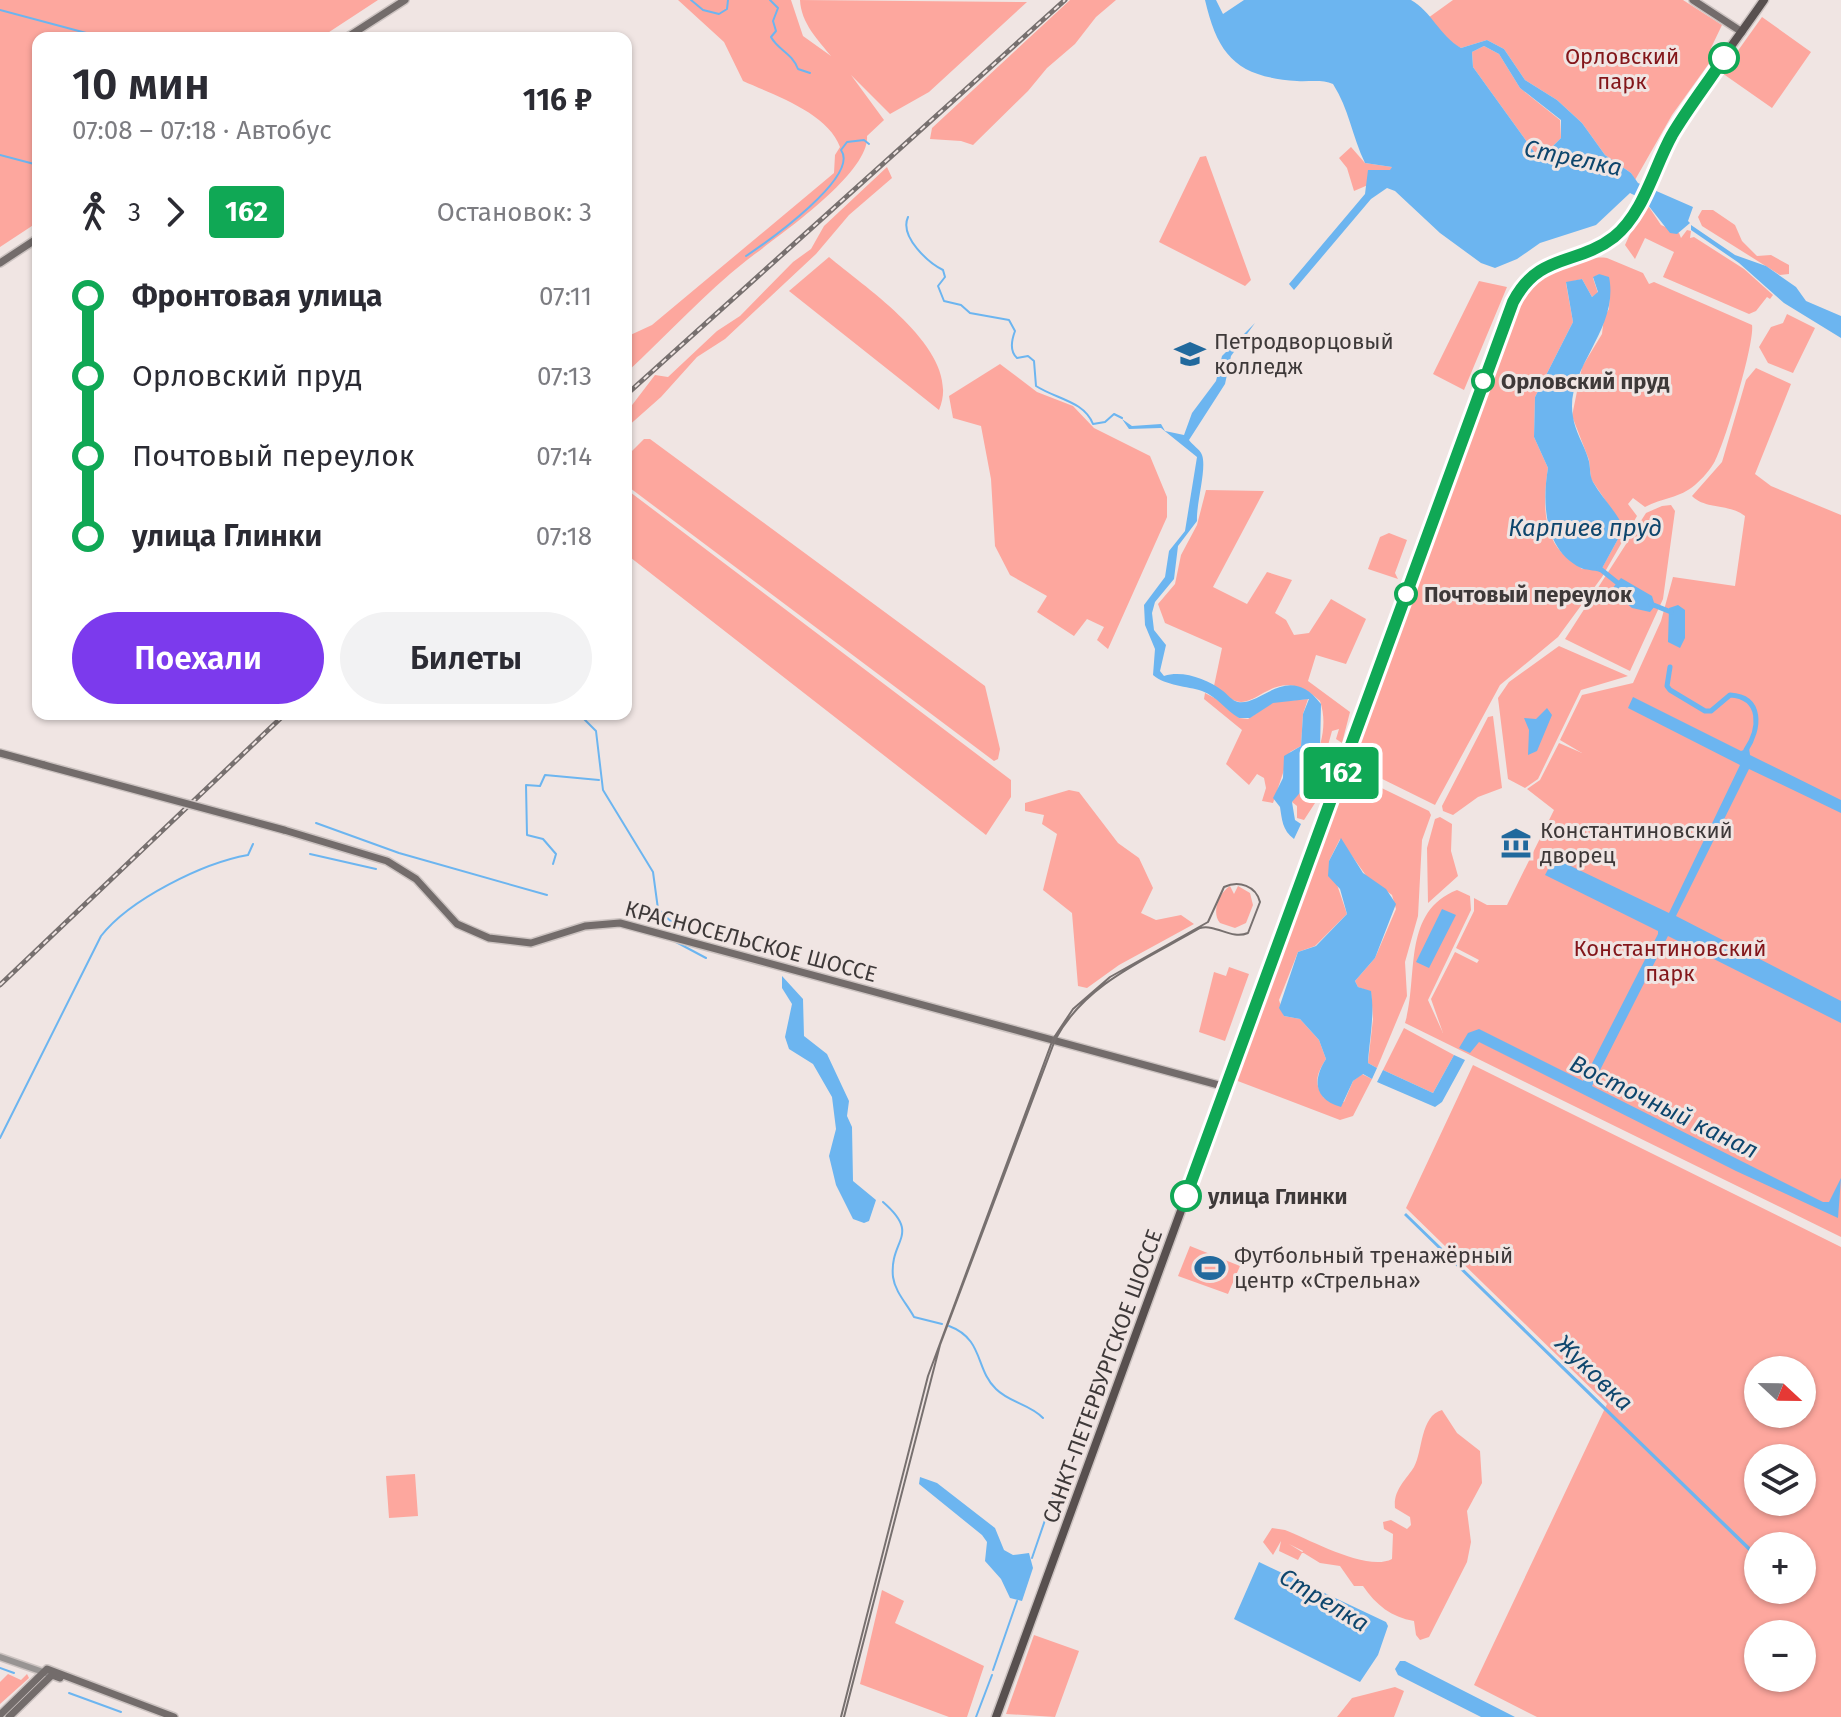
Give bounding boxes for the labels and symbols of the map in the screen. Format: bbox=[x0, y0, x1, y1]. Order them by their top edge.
park label: Орловский парк bbox=[1565, 43, 1679, 95]
unlabelled marker bbox=[1709, 43, 1739, 73]
water label: Стрелка bbox=[1522, 134, 1624, 182]
place label: Петродворцовый колледж bbox=[1214, 328, 1394, 380]
school or university icon: Петродворцовый колледж bbox=[1173, 337, 1207, 371]
place label: Орловский пруд bbox=[1501, 368, 1670, 395]
marker: Орловский пруд bbox=[1472, 370, 1494, 392]
water label: Карпиев пруд bbox=[1508, 514, 1662, 542]
place label: Почтовый переулок bbox=[1424, 581, 1633, 608]
marker: Почтовый переулок bbox=[1395, 583, 1417, 605]
line badge: 162 bbox=[1295, 747, 1387, 799]
place label: Константиновский дворец bbox=[1540, 817, 1733, 869]
museum icon: Константиновский дворец bbox=[1499, 826, 1533, 860]
street label: КРАСНОСЕЛЬСКОЕ ШОССЕ bbox=[622, 895, 880, 988]
park label: Константиновский парк bbox=[1574, 935, 1766, 987]
water label: Восточный канал bbox=[1565, 1049, 1763, 1165]
marker: улица Глинки bbox=[1171, 1181, 1201, 1211]
place label: улица Глинки bbox=[1207, 1183, 1347, 1210]
street label: САНКТ-ПЕТЕРБУРГСКОЕ ШОССЕ bbox=[1037, 1226, 1168, 1527]
place label: Футбольный тренажёрный центр «Стрельна» bbox=[1234, 1242, 1513, 1294]
sports icon: Футбольный тренажёрный центр «Стрельна» bbox=[1193, 1251, 1227, 1285]
water label: Жуковка bbox=[1549, 1329, 1639, 1417]
north arrow bbox=[1744, 1356, 1816, 1428]
water label: Стрелка bbox=[1274, 1562, 1374, 1638]

